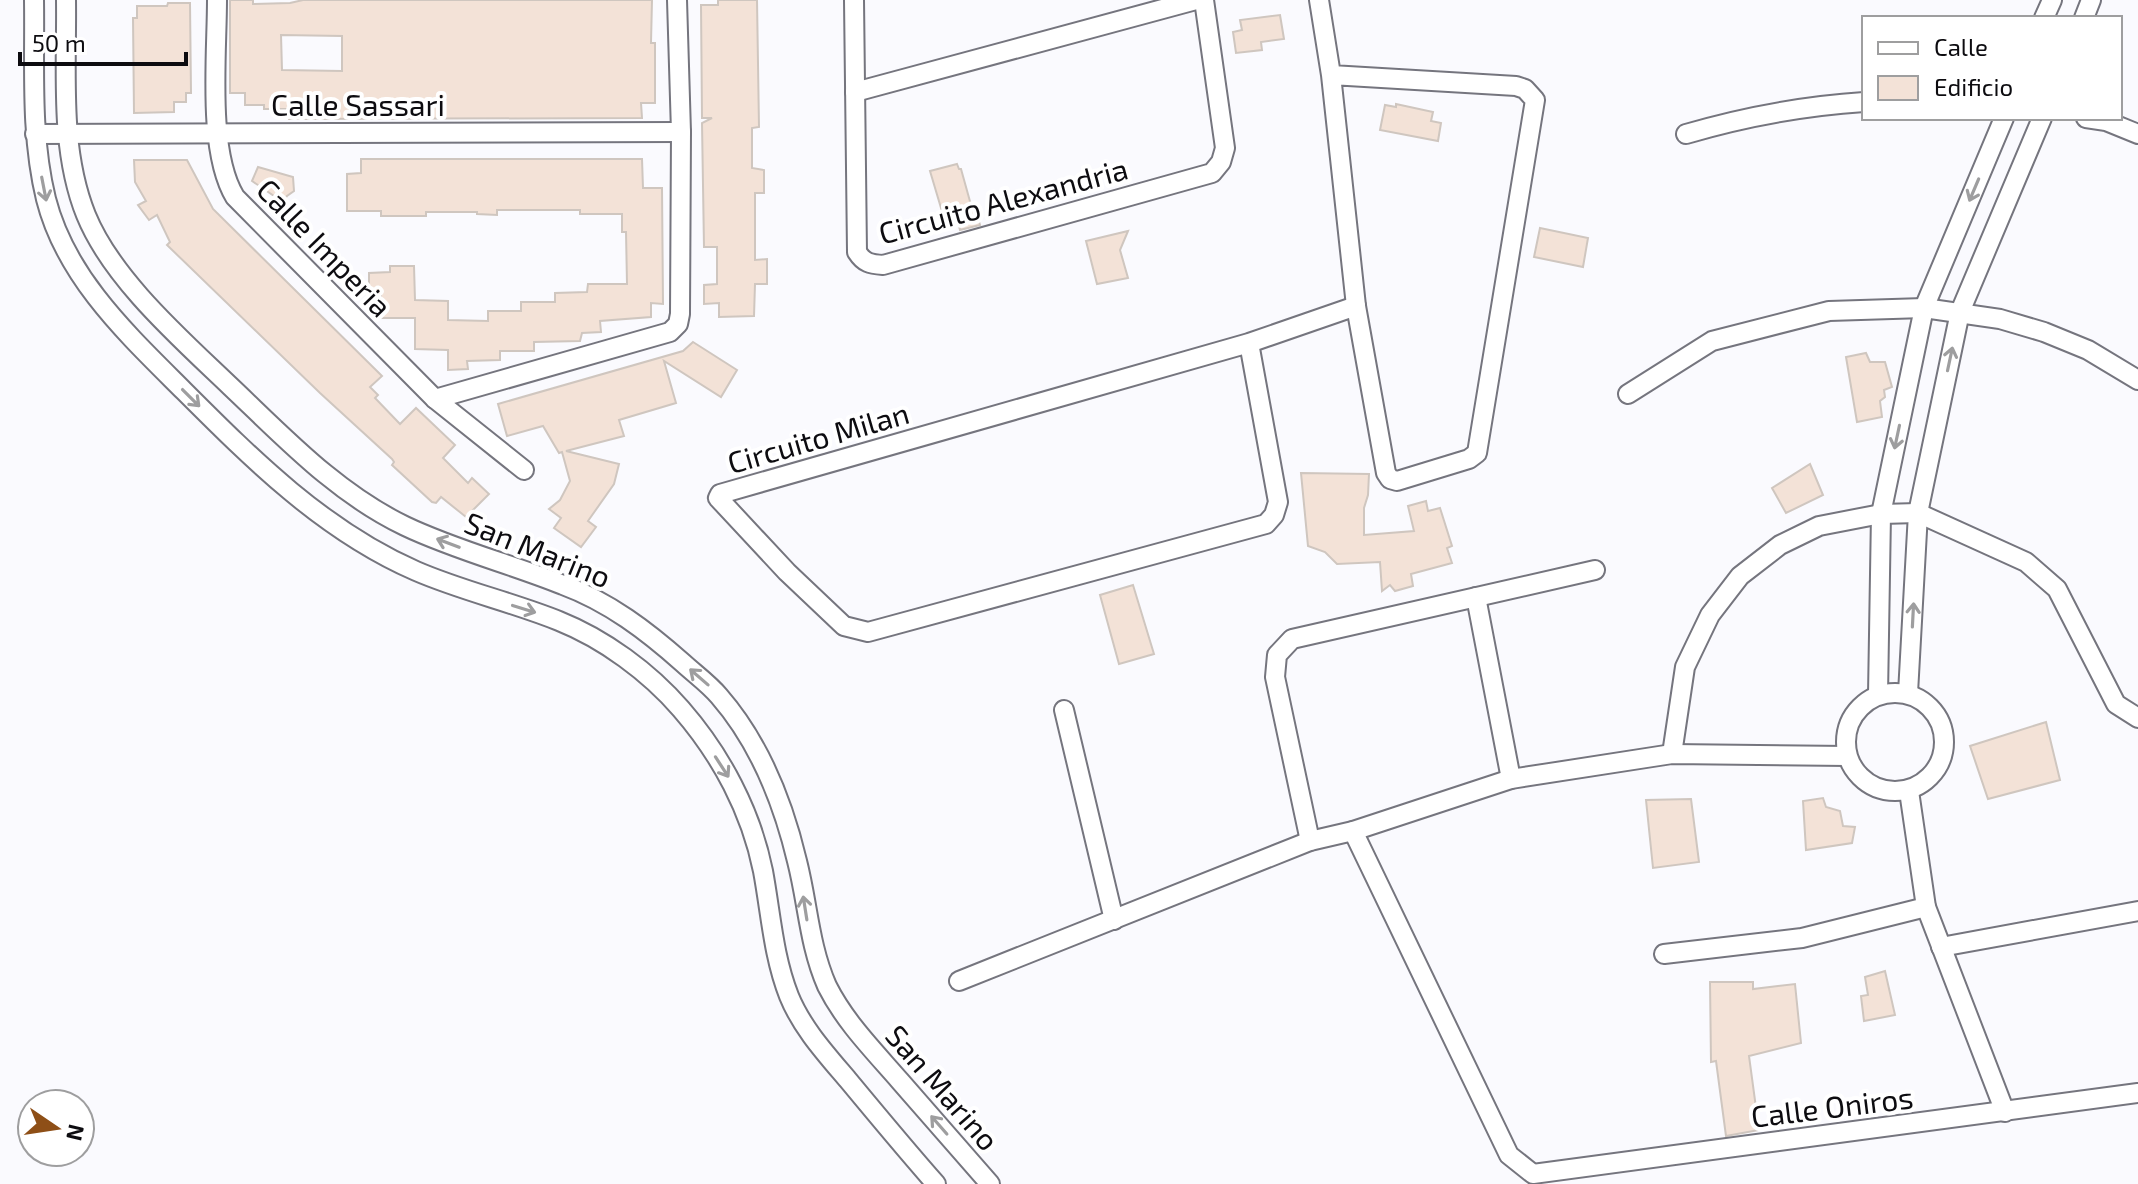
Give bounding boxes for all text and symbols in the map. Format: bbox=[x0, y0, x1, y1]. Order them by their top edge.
scale bar bbox=[20, 16, 186, 66]
legend bbox=[1862, 16, 2122, 120]
text: 50 m bbox=[32, 28, 86, 57]
text: Calle bbox=[1934, 32, 1988, 61]
text: Edificio bbox=[1934, 72, 2013, 101]
street label: Calle Sassari bbox=[271, 86, 445, 122]
street label: Circuito Alexandria bbox=[875, 149, 1131, 251]
street label: Calle Imperia bbox=[250, 171, 400, 323]
one-way arrow bbox=[38, 176, 53, 201]
one-way arrow bbox=[1965, 177, 1980, 202]
one-way arrow bbox=[1944, 347, 1959, 372]
one-way arrow bbox=[182, 388, 201, 408]
street label: Circuito Milan bbox=[723, 394, 913, 480]
one-way arrow bbox=[1889, 424, 1904, 449]
street label: San Marino bbox=[460, 503, 616, 595]
one-way arrow bbox=[436, 535, 461, 549]
one-way arrow bbox=[511, 602, 537, 617]
one-way arrow bbox=[1905, 602, 1920, 629]
one-way arrow bbox=[690, 668, 710, 686]
one-way arrow bbox=[715, 755, 731, 778]
one-way arrow bbox=[797, 896, 812, 922]
street label: San Marino bbox=[879, 1017, 1007, 1157]
street label: Calle Oniros bbox=[1749, 1078, 1915, 1134]
north arrow bbox=[16, 1088, 96, 1168]
one-way arrow bbox=[930, 1116, 948, 1136]
text: N bbox=[62, 1122, 91, 1143]

